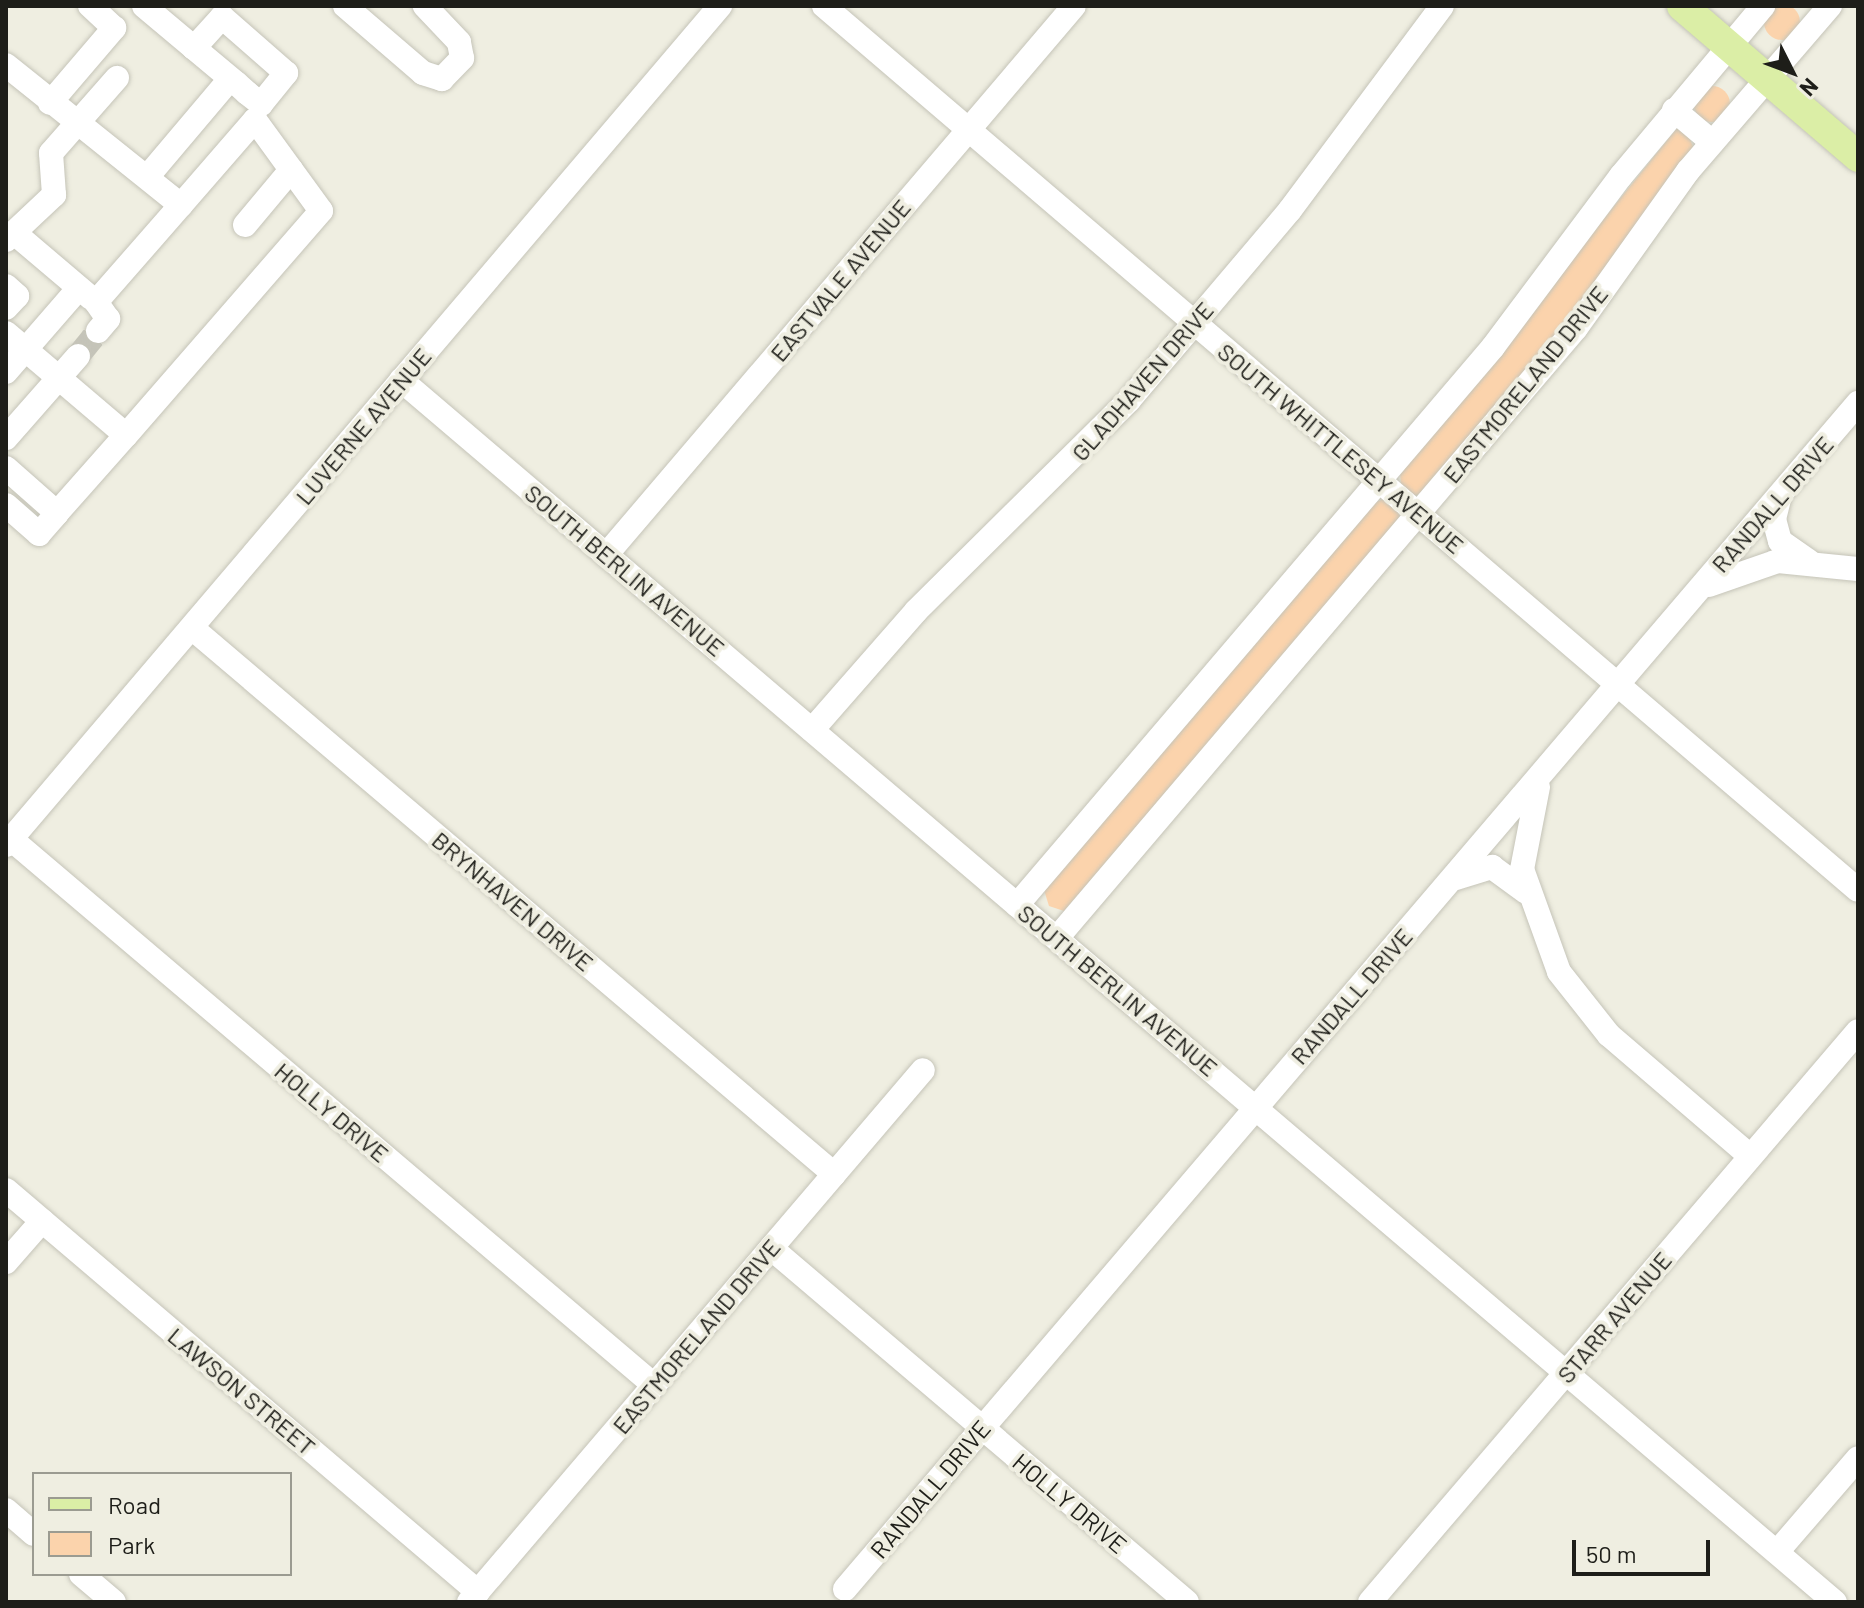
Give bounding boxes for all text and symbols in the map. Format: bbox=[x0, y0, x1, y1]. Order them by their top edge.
north arrow bbox=[1752, 32, 1832, 112]
text: N bbox=[1795, 74, 1824, 102]
street label: EASTVALE AVENUE bbox=[764, 193, 916, 367]
street label: EASTMORELAND DRIVE bbox=[1437, 280, 1613, 488]
street label: GLADHAVEN DRIVE bbox=[1065, 296, 1219, 466]
street label: SOUTH WHITTLESEY AVENUE bbox=[1212, 337, 1470, 559]
street label: LUVERNE AVENUE bbox=[289, 342, 437, 510]
street label: RANDALL DRIVE bbox=[1705, 430, 1839, 578]
street label: SOUTH BERLIN AVENUE bbox=[519, 478, 731, 662]
street label: BRYNHAVEN DRIVE bbox=[427, 825, 599, 977]
street label: SOUTH BERLIN AVENUE bbox=[1012, 898, 1224, 1082]
street label: RANDALL DRIVE bbox=[1284, 922, 1418, 1070]
street label: HOLLY DRIVE bbox=[269, 1056, 395, 1168]
street label: EASTMORELAND DRIVE bbox=[606, 1233, 786, 1439]
street label: STARR AVENUE bbox=[1551, 1245, 1677, 1389]
street label: LAWSON STREET bbox=[162, 1321, 322, 1461]
street label: RANDALL DRIVE bbox=[864, 1414, 996, 1564]
street label: HOLLY DRIVE bbox=[1007, 1447, 1133, 1559]
legend bbox=[32, 1472, 292, 1576]
text: Road bbox=[108, 1490, 161, 1519]
scale bar bbox=[1576, 1524, 1714, 1574]
text: Park bbox=[108, 1530, 155, 1559]
text: 50 m bbox=[1586, 1539, 1637, 1568]

